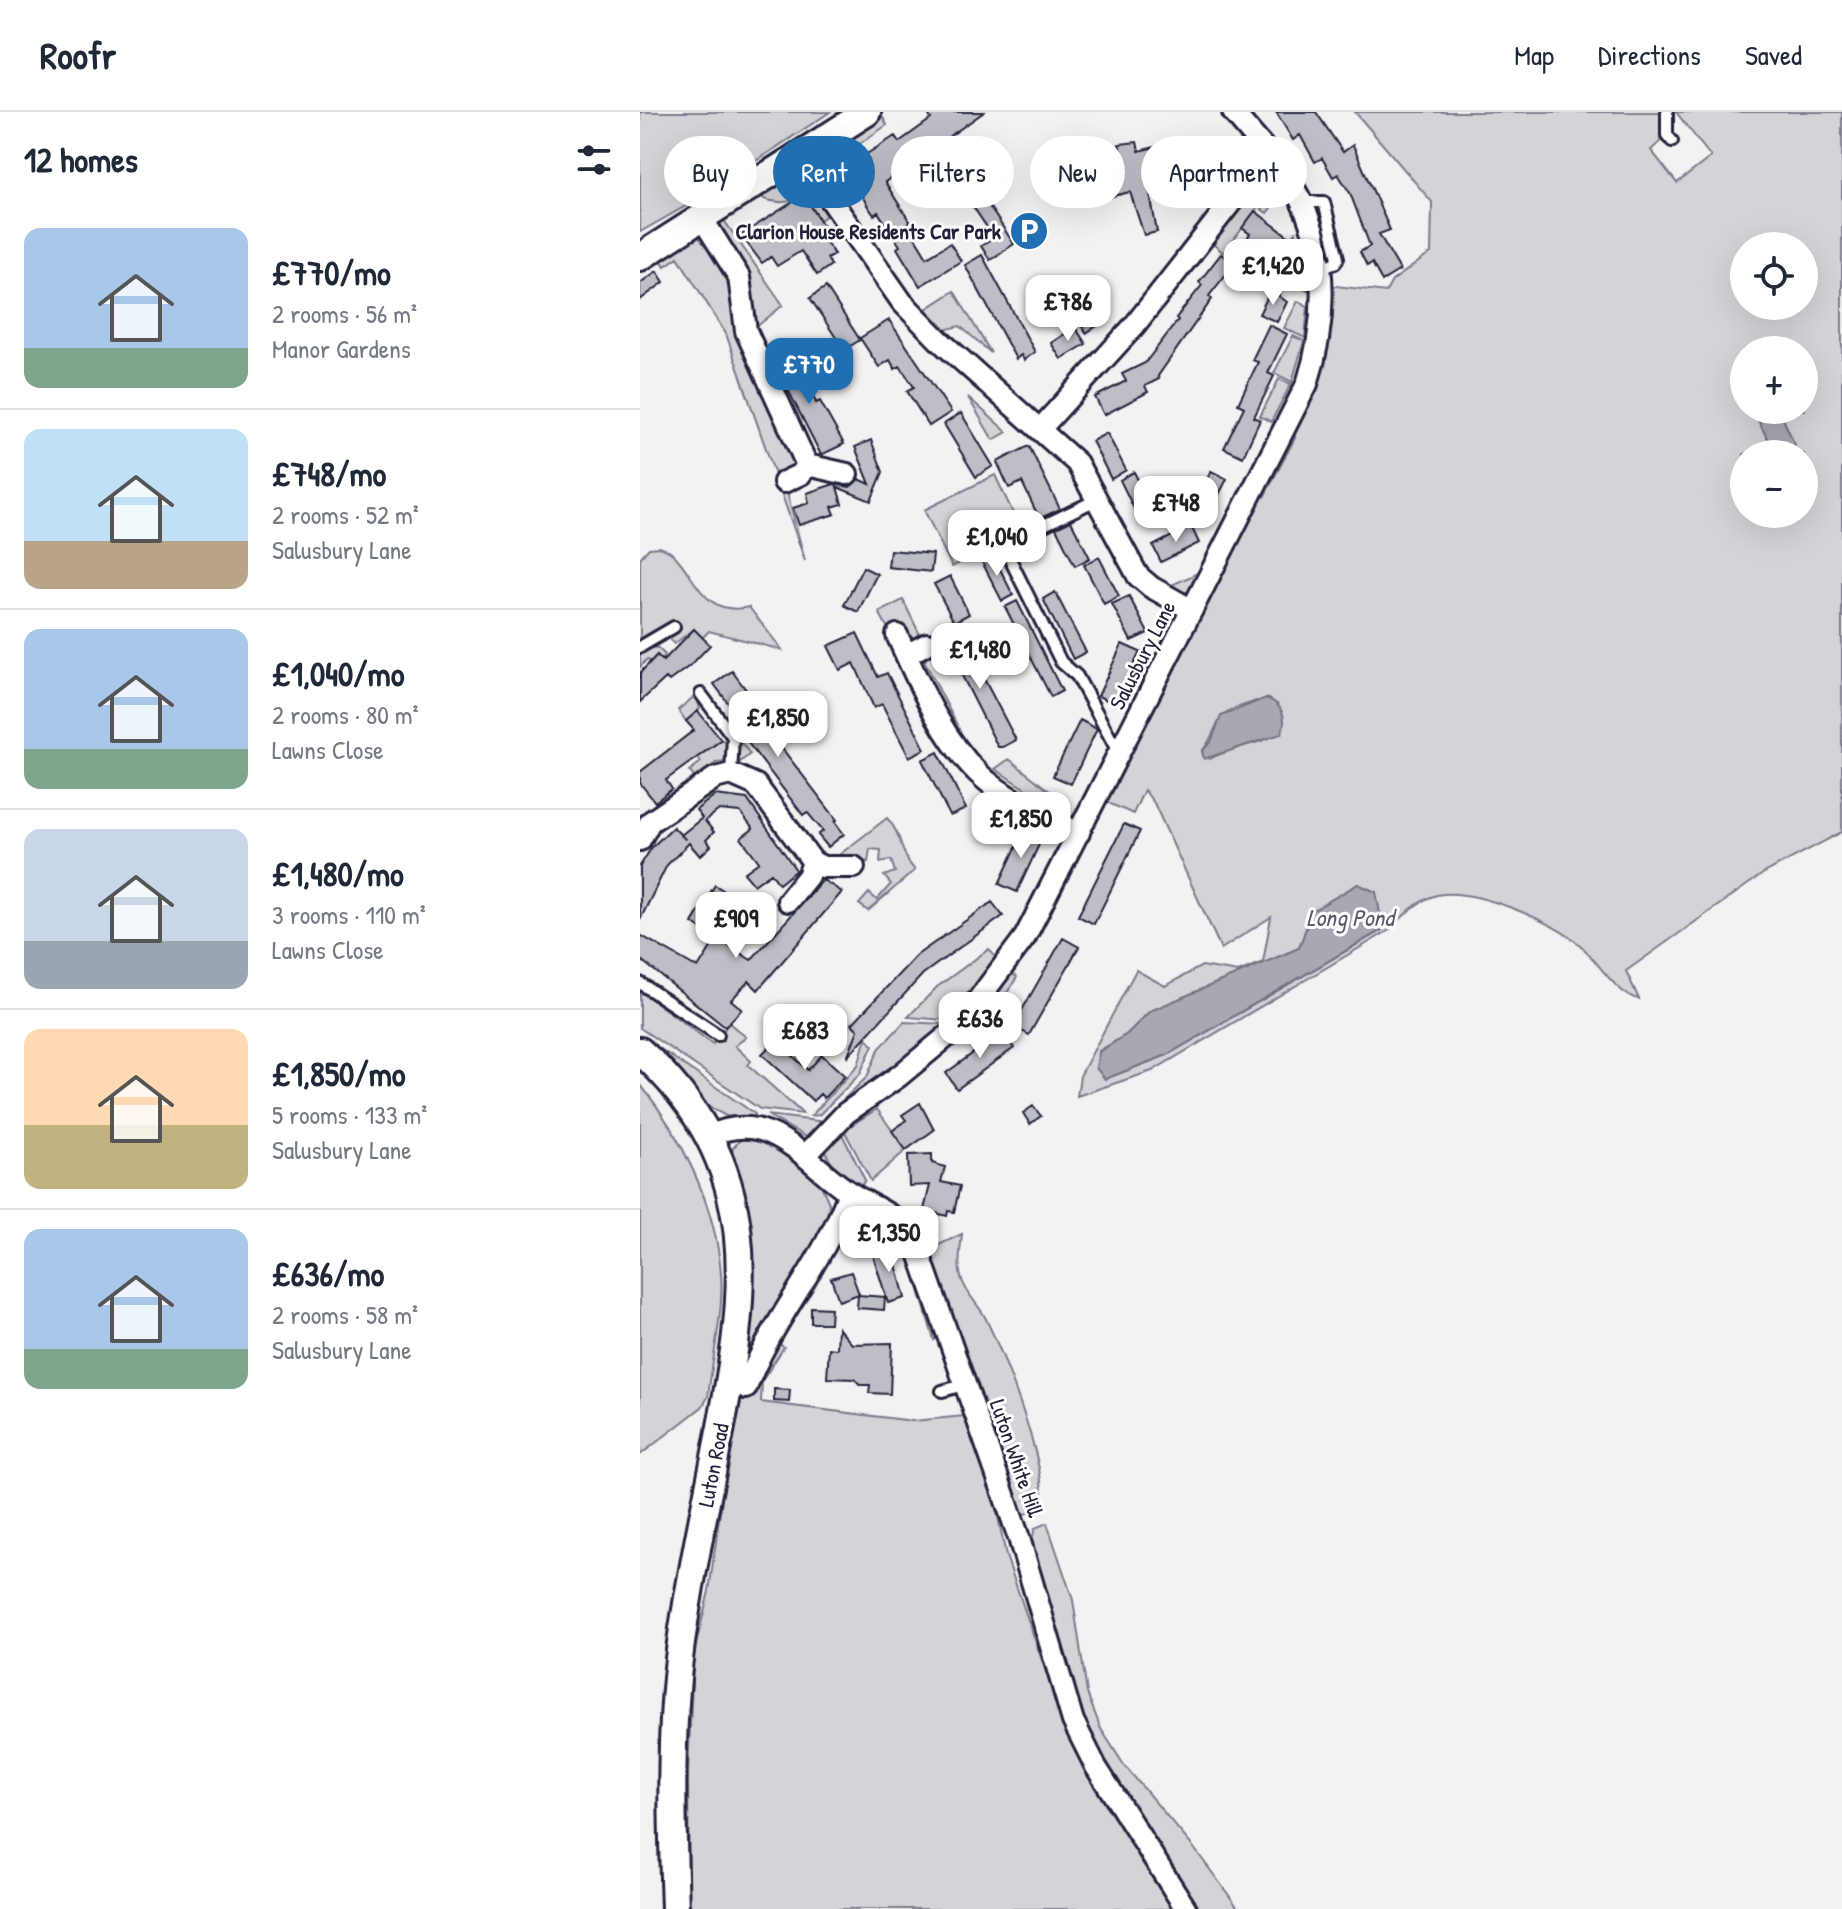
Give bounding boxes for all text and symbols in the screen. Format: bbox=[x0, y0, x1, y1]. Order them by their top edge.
text: Roofr bbox=[40, 29, 116, 81]
text: Map bbox=[1514, 36, 1554, 74]
text: Directions bbox=[1598, 36, 1701, 74]
text: Saved bbox=[1745, 36, 1802, 74]
chip: Buy bbox=[664, 136, 757, 208]
chip: Rent bbox=[773, 136, 875, 208]
chip: Filters bbox=[891, 136, 1014, 208]
chip: New bbox=[1030, 136, 1125, 208]
chip: Apartment bbox=[1141, 136, 1307, 208]
text: 12 homes bbox=[24, 137, 138, 183]
icon: filters bbox=[572, 138, 616, 182]
parking icon: Clarion House Residents Car Park bbox=[1008, 210, 1050, 252]
place label: Clarion House Residents Car Park bbox=[735, 216, 1002, 246]
map controls bbox=[1730, 232, 1818, 528]
button: locate bbox=[1730, 232, 1818, 320]
pin: £1,420 bbox=[1208, 239, 1338, 307]
text: £1,420 bbox=[1242, 247, 1304, 282]
text: £770/mo bbox=[272, 250, 391, 296]
icon: home bbox=[88, 260, 184, 356]
pin: £786 bbox=[1021, 275, 1115, 343]
text: £786 bbox=[1044, 283, 1092, 318]
text: 2 rooms · 56 m² bbox=[272, 296, 417, 331]
text: Manor Gardens bbox=[272, 331, 411, 366]
button: + bbox=[1730, 336, 1818, 424]
pin: £770 bbox=[762, 338, 856, 406]
text: £770 bbox=[783, 346, 835, 381]
button: − bbox=[1730, 440, 1818, 528]
text: £748/mo bbox=[272, 451, 386, 497]
icon: home bbox=[88, 461, 184, 557]
pin: £748 bbox=[1129, 476, 1223, 544]
text: £748 bbox=[1152, 484, 1200, 519]
text: 2 rooms · 52 m² bbox=[272, 497, 419, 532]
pin: £1,040 bbox=[932, 510, 1062, 578]
text: £1,040 bbox=[966, 518, 1028, 553]
text: Salusbury Lane bbox=[272, 532, 412, 567]
street label: Salusbury Lane bbox=[1102, 595, 1182, 714]
pin: £1,480 bbox=[915, 623, 1045, 691]
text: £1,480 bbox=[949, 631, 1011, 666]
text: £1,040/mo bbox=[272, 651, 404, 697]
icon: home bbox=[88, 661, 184, 757]
pin: £1,850 bbox=[713, 691, 843, 759]
text: 2 rooms · 80 m² bbox=[272, 697, 419, 732]
text: £1,850 bbox=[747, 699, 809, 734]
text: Lawns Close bbox=[272, 732, 384, 767]
pin: £1,850 bbox=[956, 792, 1086, 860]
text: £1,850 bbox=[990, 800, 1052, 835]
text: £1,480/mo bbox=[272, 851, 404, 897]
icon: home bbox=[88, 861, 184, 957]
pin: £909 bbox=[689, 892, 783, 960]
text: 3 rooms · 110 m² bbox=[272, 897, 426, 932]
text: £909 bbox=[713, 900, 759, 935]
water label: Long Pond bbox=[1306, 901, 1397, 934]
text: Lawns Close bbox=[272, 932, 384, 967]
pin: £636 bbox=[933, 992, 1027, 1060]
text: £636 bbox=[957, 1000, 1003, 1035]
pin: £683 bbox=[758, 1004, 852, 1072]
text: £683 bbox=[781, 1012, 829, 1047]
text: £1,850/mo bbox=[272, 1051, 405, 1097]
icon: home bbox=[88, 1061, 184, 1157]
text: 5 rooms · 133 m² bbox=[272, 1097, 427, 1132]
text: Salusbury Lane bbox=[272, 1132, 412, 1167]
pin: £1,350 bbox=[824, 1206, 954, 1274]
text: £1,350 bbox=[857, 1214, 921, 1249]
text: £636/mo bbox=[272, 1251, 384, 1297]
icon: home bbox=[88, 1261, 184, 1357]
text: 2 rooms · 58 m² bbox=[272, 1297, 418, 1332]
text: Salusbury Lane bbox=[272, 1332, 412, 1367]
street label: Luton White Hill bbox=[983, 1395, 1051, 1521]
street label: Luton Road bbox=[690, 1420, 736, 1509]

